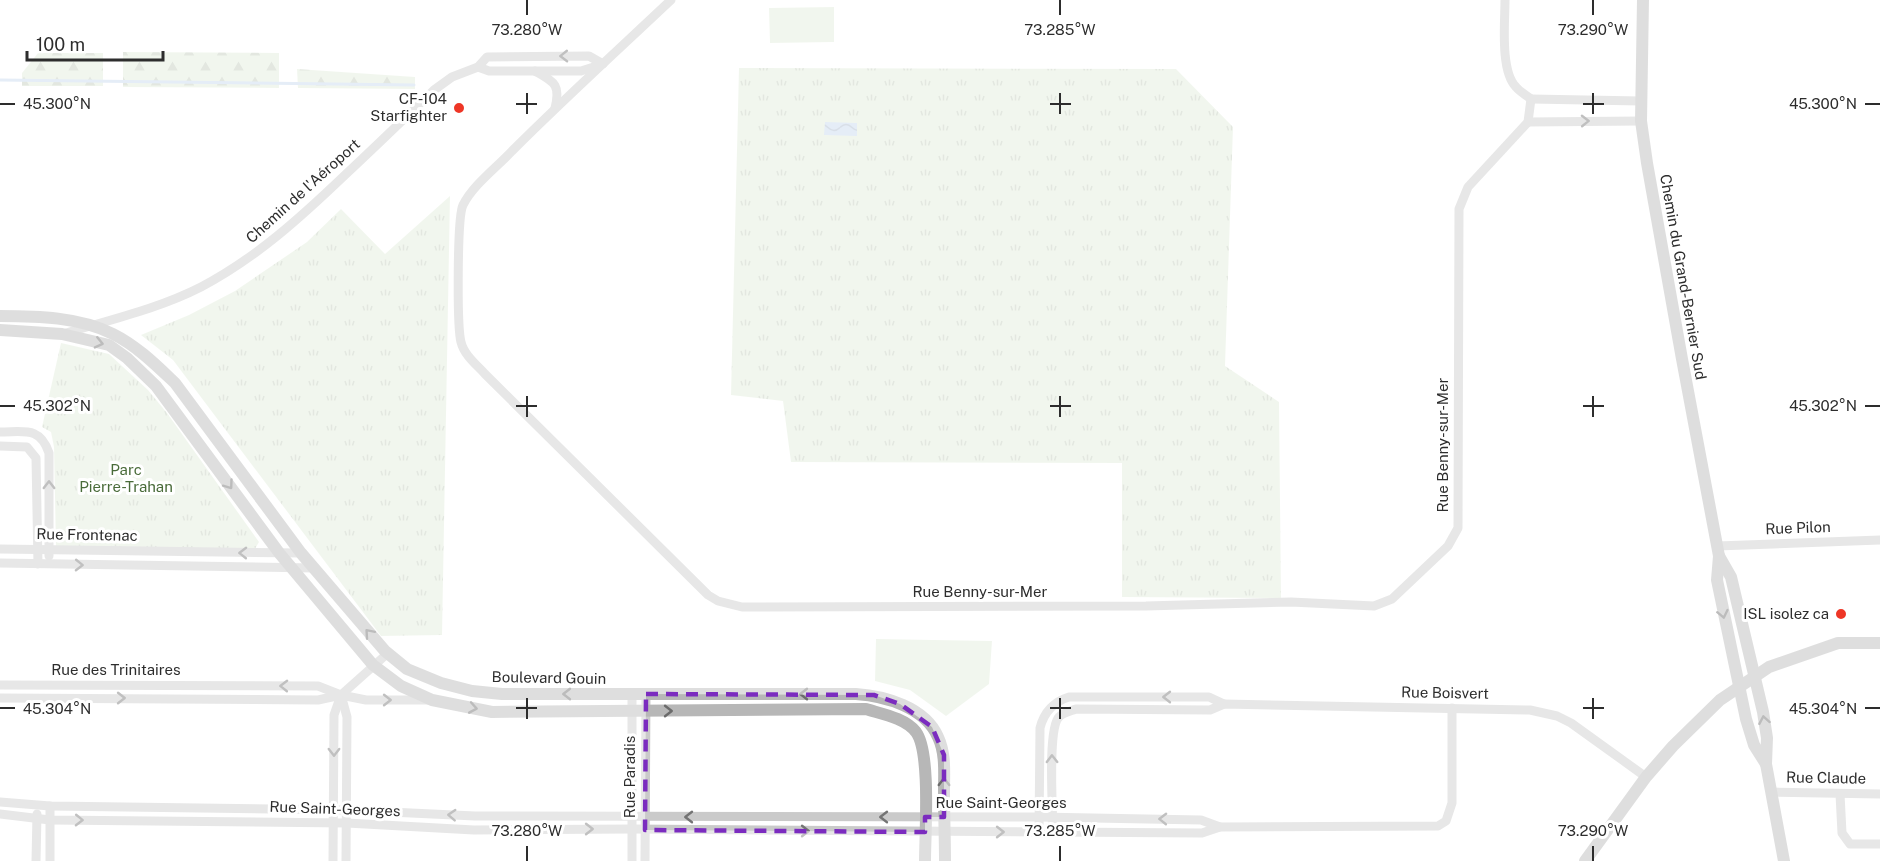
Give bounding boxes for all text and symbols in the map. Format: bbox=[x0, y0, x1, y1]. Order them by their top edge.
text: 73.280°W bbox=[492, 21, 562, 38]
text: 73.285°W bbox=[1024, 21, 1096, 38]
text: 73.290°W bbox=[1558, 21, 1628, 38]
scale bar bbox=[27, 24, 164, 62]
text: 100 m bbox=[36, 34, 85, 55]
one-way arrow bbox=[560, 50, 569, 63]
place label: CF-104 Starfighter bbox=[370, 90, 447, 124]
text: 45.300°N bbox=[23, 95, 91, 112]
text: 45.300°N bbox=[1789, 95, 1857, 112]
marker: CF-104 Starfighter bbox=[452, 101, 466, 115]
one-way arrow bbox=[1580, 115, 1589, 127]
street label: Chemin de l'Aéroport bbox=[242, 135, 363, 246]
street label: Chemin du Grand-Bernier Sud bbox=[1657, 173, 1710, 381]
one-way arrow bbox=[94, 335, 104, 348]
street label: Rue Benny-sur-Mer bbox=[1434, 377, 1451, 512]
text: 45.302°N bbox=[23, 397, 91, 414]
text: 45.302°N bbox=[1789, 397, 1857, 414]
park label: Parc Pierre-Trahan bbox=[79, 461, 173, 495]
one-way arrow bbox=[221, 478, 232, 489]
one-way arrow bbox=[43, 480, 55, 489]
street label: Rue Pilon bbox=[1765, 518, 1831, 537]
street label: Rue Frontenac bbox=[36, 525, 138, 544]
one-way arrow bbox=[238, 547, 247, 559]
one-way arrow bbox=[75, 558, 84, 571]
street label: Rue Benny-sur-Mer bbox=[913, 583, 1048, 600]
place label: ISL isolez ca bbox=[1743, 605, 1829, 622]
marker: ISL isolez ca bbox=[1834, 607, 1848, 621]
one-way arrow bbox=[1716, 609, 1729, 619]
one-way arrow bbox=[366, 629, 377, 640]
street label: Rue des Trinitaires bbox=[51, 661, 181, 678]
street label: Boulevard Gouin bbox=[492, 668, 606, 687]
one-way arrow bbox=[280, 680, 289, 692]
street label: Rue Boisvert bbox=[1401, 683, 1489, 702]
one-way arrow bbox=[562, 688, 571, 700]
one-way arrow bbox=[799, 688, 808, 700]
one-way arrow bbox=[1163, 691, 1172, 703]
one-way arrow bbox=[117, 692, 126, 705]
one-way arrow bbox=[382, 694, 391, 706]
text: 45.304°N bbox=[23, 700, 91, 717]
text: 45.304°N bbox=[1789, 700, 1857, 717]
one-way arrow bbox=[468, 701, 478, 714]
one-way arrow bbox=[663, 705, 672, 717]
one-way arrow bbox=[1758, 715, 1771, 725]
street label: Rue Paradis bbox=[621, 736, 638, 818]
one-way arrow bbox=[328, 748, 340, 757]
one-way arrow bbox=[1046, 755, 1058, 764]
street label: Rue Claude bbox=[1786, 768, 1866, 787]
one-way arrow bbox=[938, 777, 950, 786]
street label: Rue Saint-Georges bbox=[935, 794, 1067, 811]
street label: Rue Saint-Georges bbox=[269, 798, 401, 819]
one-way arrow bbox=[447, 809, 456, 822]
one-way arrow bbox=[684, 811, 693, 823]
one-way arrow bbox=[879, 811, 888, 823]
one-way arrow bbox=[1158, 813, 1167, 825]
one-way arrow bbox=[75, 814, 84, 826]
text: 73.280°W bbox=[492, 822, 562, 839]
text: 73.285°W bbox=[1024, 822, 1096, 839]
text: 73.290°W bbox=[1558, 822, 1628, 839]
one-way arrow bbox=[585, 823, 594, 835]
one-way arrow bbox=[801, 825, 810, 837]
one-way arrow bbox=[995, 826, 1004, 838]

